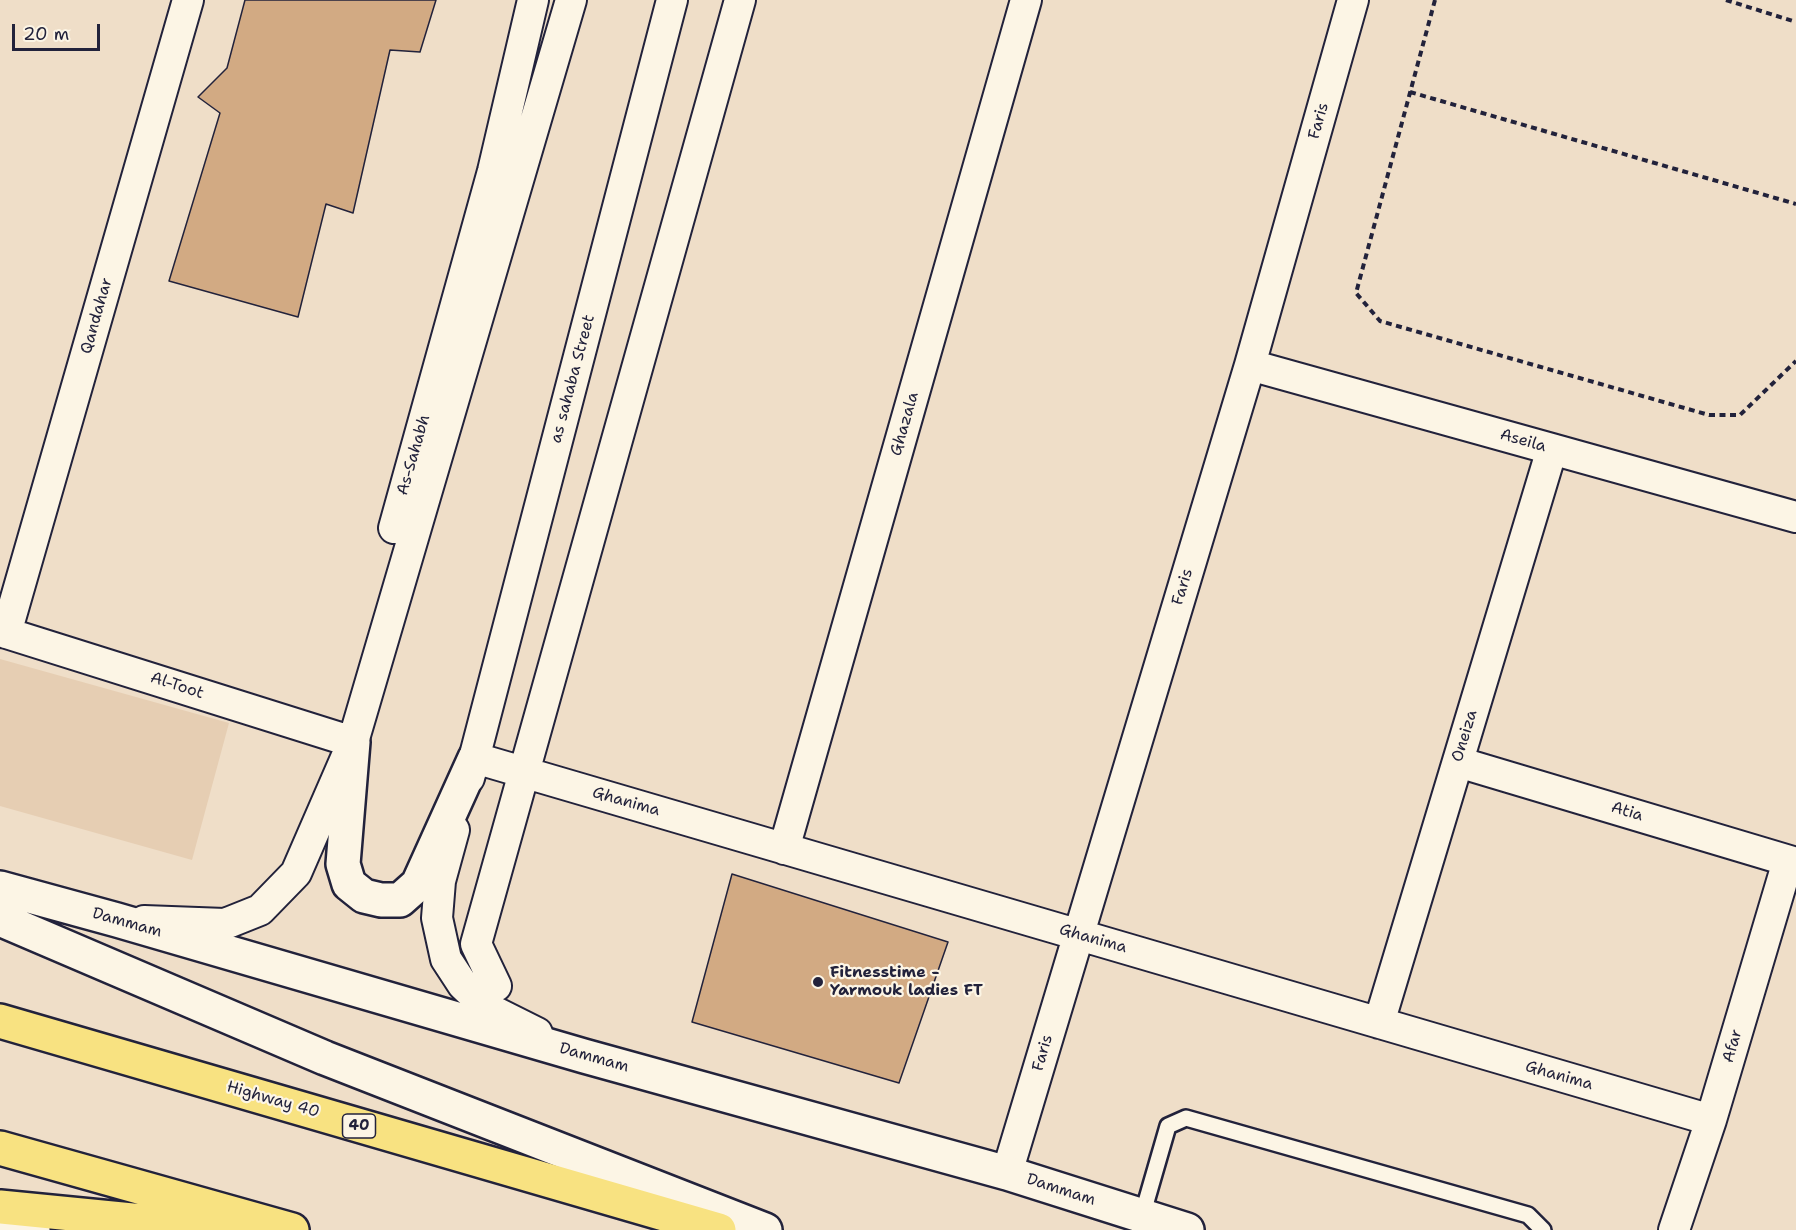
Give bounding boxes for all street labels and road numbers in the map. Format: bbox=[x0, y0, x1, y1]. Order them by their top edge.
street label: Faris bbox=[1305, 101, 1333, 141]
street label: Qandahar bbox=[77, 276, 117, 356]
street label: as sahaba Street bbox=[547, 313, 599, 445]
street label: Ghazala bbox=[887, 390, 923, 458]
street label: As-Sahabh bbox=[393, 412, 435, 498]
street label: Aseila bbox=[1498, 425, 1548, 457]
street label: Faris bbox=[1168, 566, 1198, 608]
street label: Al-Toot bbox=[148, 668, 206, 704]
street label: Oneiza bbox=[1448, 708, 1482, 764]
street label: Ghanima bbox=[590, 783, 662, 821]
street label: Atia bbox=[1609, 798, 1645, 826]
street label: Dammam bbox=[90, 904, 164, 942]
street label: Ghanima bbox=[1057, 920, 1129, 958]
street label: Afar bbox=[1719, 1027, 1747, 1065]
street label: Faris bbox=[1029, 1033, 1057, 1073]
street label: Dammam bbox=[557, 1039, 631, 1077]
street label: Ghanima bbox=[1523, 1057, 1595, 1095]
street label: Highway 40 bbox=[224, 1078, 322, 1122]
road number: 40 bbox=[342, 1114, 376, 1138]
street label: Dammam bbox=[1024, 1170, 1098, 1210]

